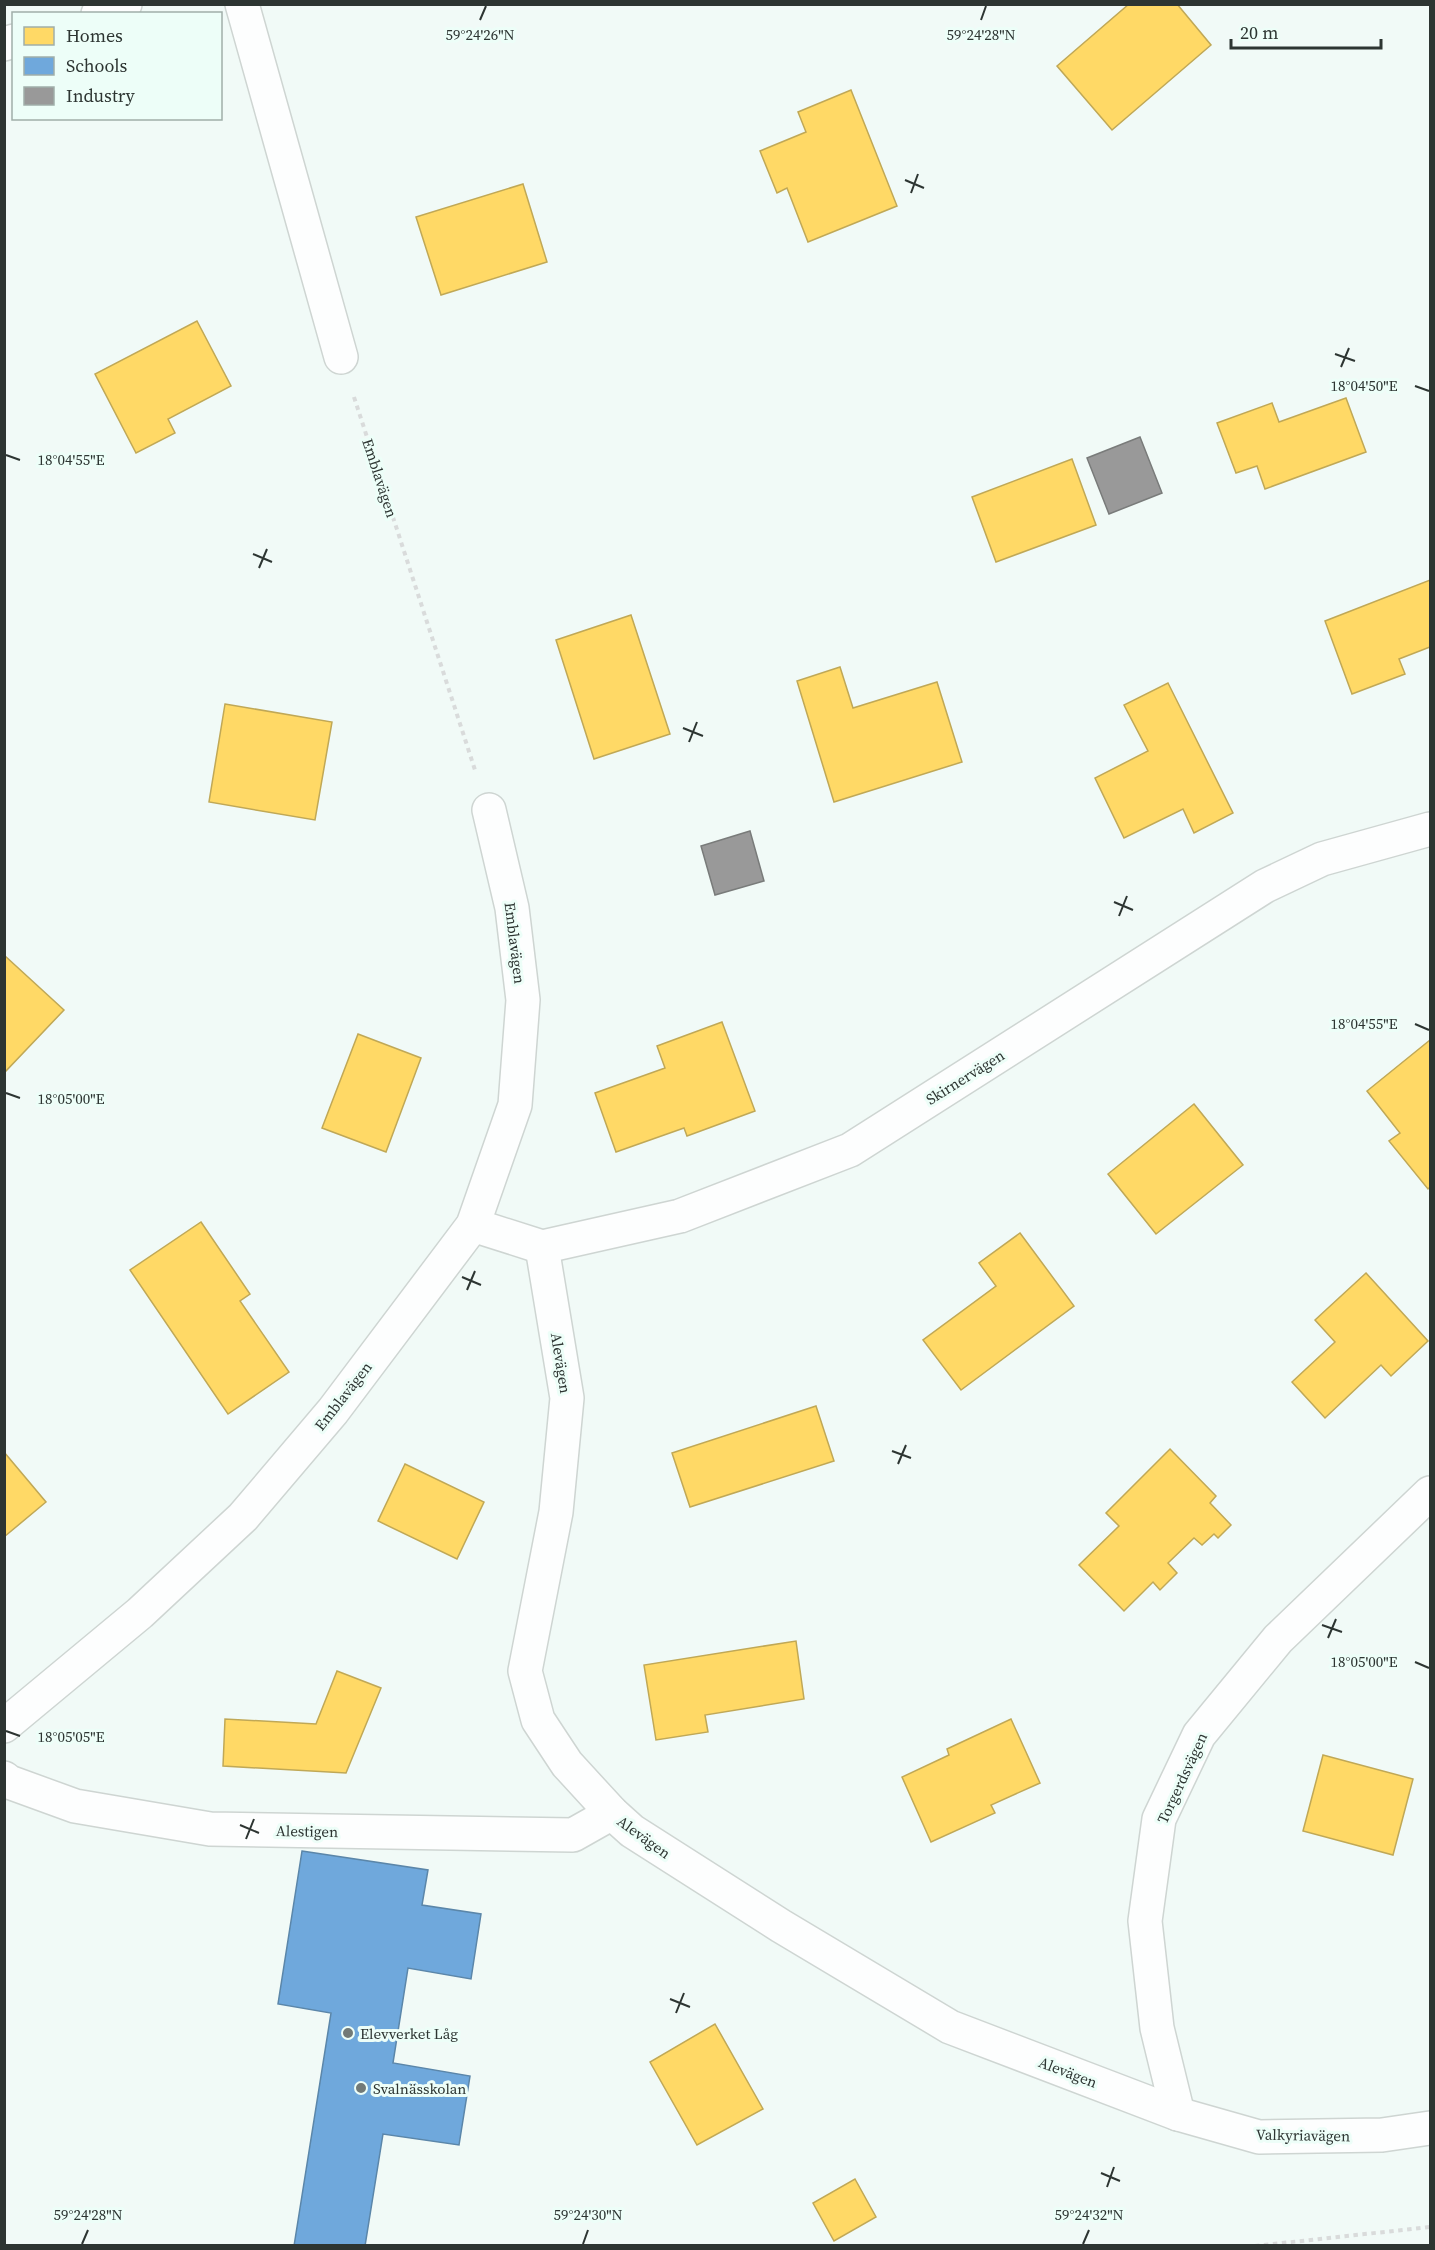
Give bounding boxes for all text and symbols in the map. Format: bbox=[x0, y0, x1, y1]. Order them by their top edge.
legend bbox=[12, 12, 222, 120]
scale bar bbox=[1231, 12, 1381, 50]
text: 20 m bbox=[1240, 20, 1278, 45]
text: Homes bbox=[66, 23, 123, 48]
text: 59°24'26"N bbox=[445, 24, 515, 45]
text: 59°24'28"N bbox=[946, 24, 1016, 45]
text: Schools bbox=[66, 53, 128, 78]
text: Industry bbox=[66, 83, 136, 108]
text: 18°04'50"E bbox=[1330, 375, 1398, 396]
street label: Emblavägen bbox=[357, 436, 403, 520]
text: 18°04'55"E bbox=[37, 449, 105, 470]
street label: Emblavägen bbox=[500, 901, 530, 985]
text: 18°04'55"E bbox=[1330, 1013, 1398, 1034]
street label: Skirnervägen bbox=[922, 1045, 1008, 1109]
text: 18°05'00"E bbox=[37, 1088, 105, 1109]
street label: Alevägen bbox=[546, 1331, 576, 1395]
street label: Emblavägen bbox=[310, 1357, 376, 1435]
text: 18°05'00"E bbox=[1330, 1651, 1398, 1672]
text: 18°05'05"E bbox=[37, 1726, 105, 1747]
street label: Torgerdsvägen bbox=[1152, 1729, 1212, 1827]
street label: Alevägen bbox=[613, 1811, 675, 1863]
street label: Alestigen bbox=[276, 1820, 338, 1842]
place label: Elevverket Låg bbox=[360, 2023, 458, 2044]
marker: Elevverket Låg bbox=[341, 2026, 355, 2040]
street label: Alevägen bbox=[1036, 2051, 1100, 2093]
place label: Svalnässkolan bbox=[373, 2078, 466, 2099]
marker: Svalnässkolan bbox=[354, 2081, 368, 2095]
street label: Valkyriavägen bbox=[1256, 2124, 1350, 2146]
text: 59°24'28"N bbox=[53, 2204, 123, 2225]
text: 59°24'30"N bbox=[553, 2204, 623, 2225]
text: 59°24'32"N bbox=[1054, 2204, 1124, 2225]

